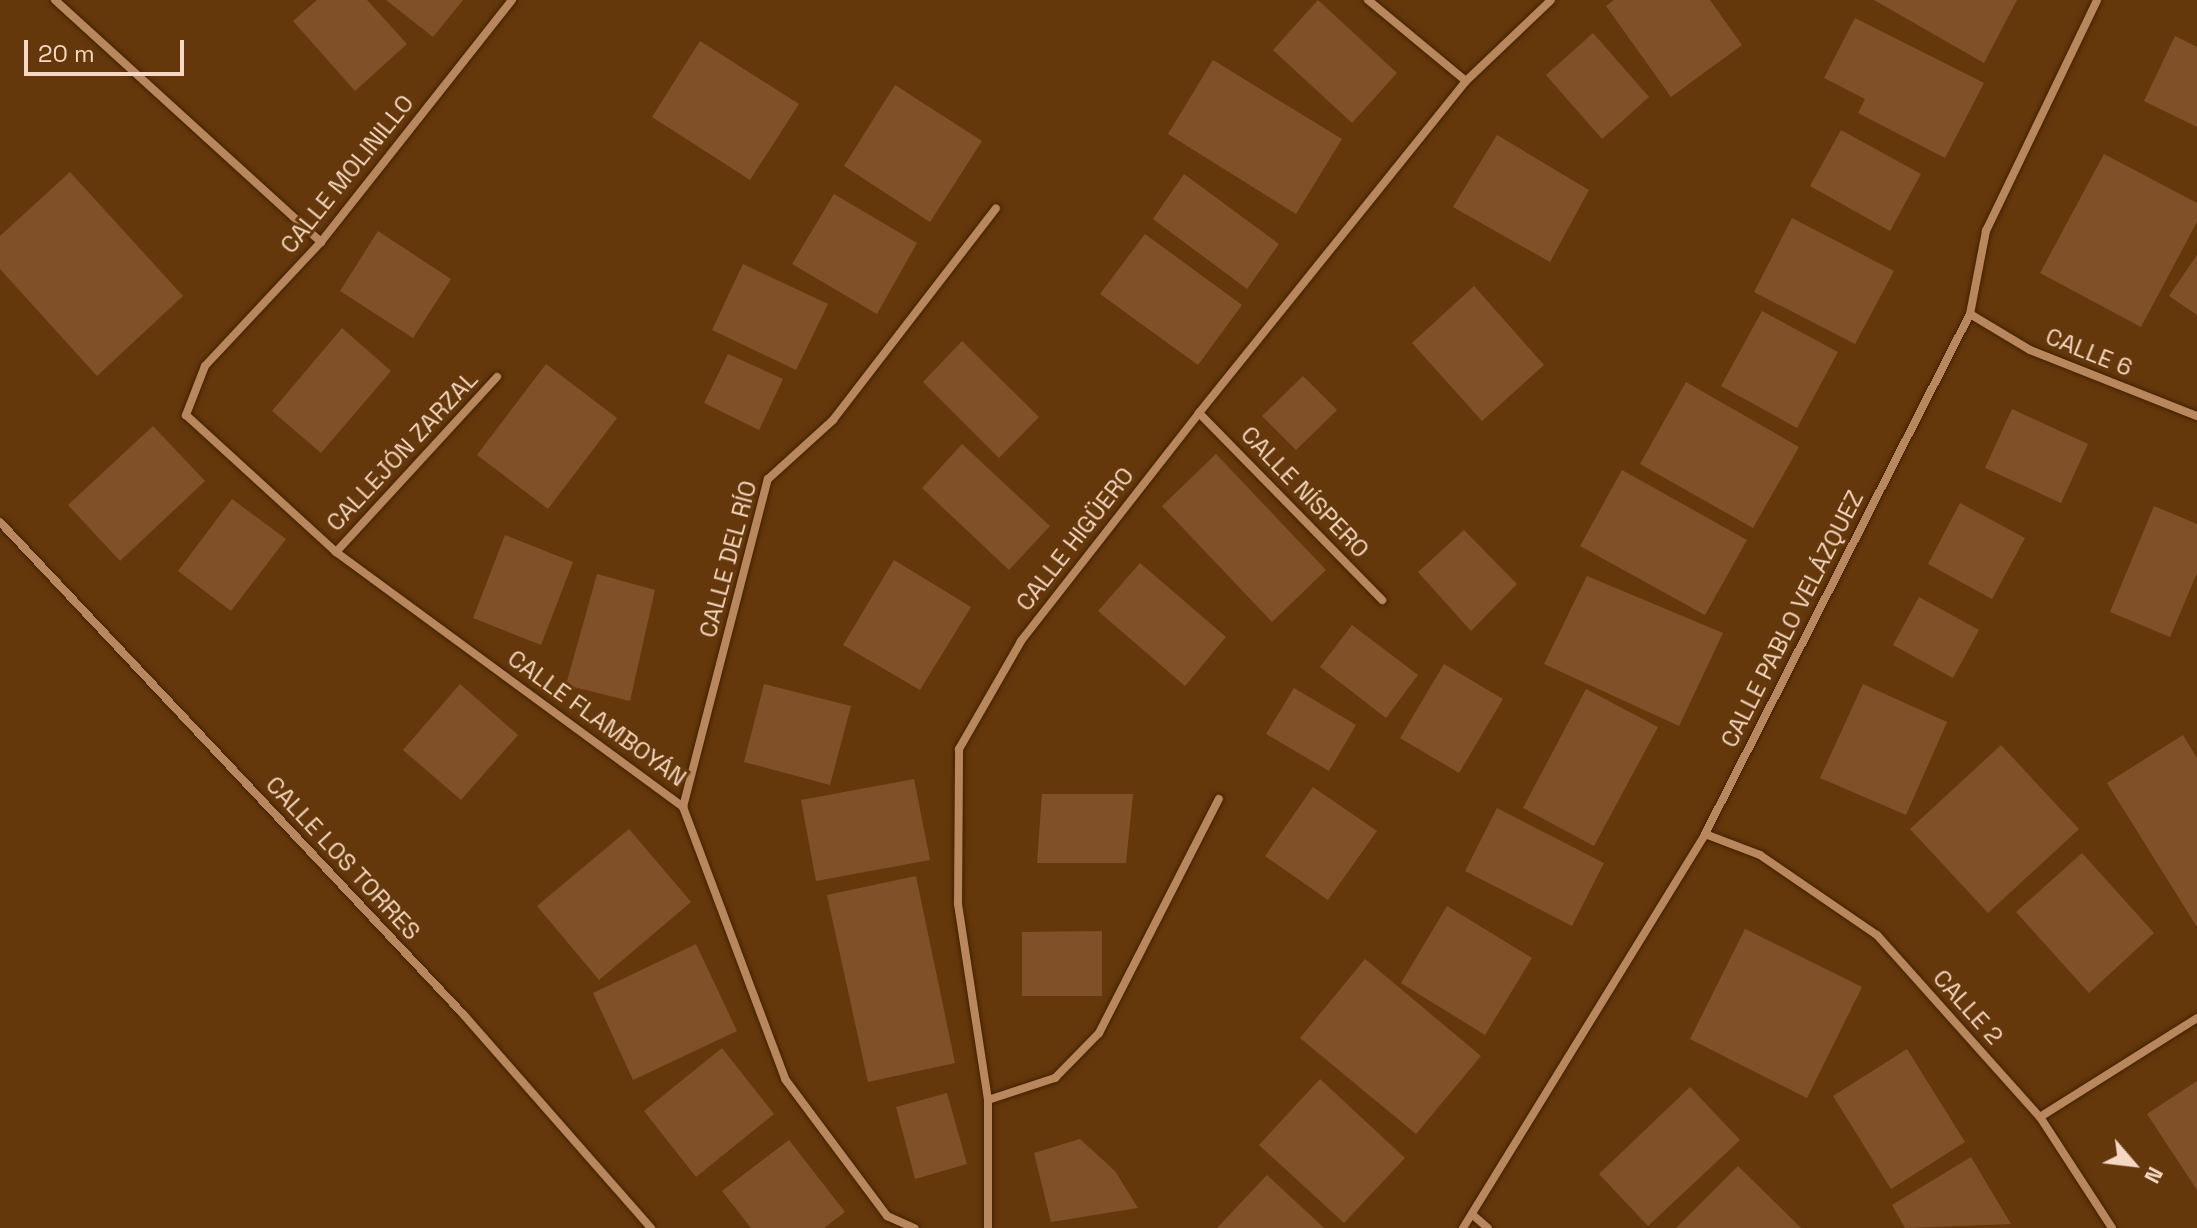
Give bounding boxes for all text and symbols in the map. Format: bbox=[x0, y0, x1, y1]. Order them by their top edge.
scale bar bbox=[28, 24, 188, 74]
text: 20 m bbox=[38, 38, 95, 69]
street label: CALLE MOLINILLO bbox=[274, 89, 420, 259]
street label: CALLE 6 bbox=[2041, 322, 2137, 382]
street label: CALLEJÓN ZARZAL bbox=[320, 365, 484, 537]
street label: CALLE NÍSPERO bbox=[1235, 420, 1375, 564]
street label: CALLE HIGÜERO bbox=[1010, 461, 1140, 617]
street label: CALLE DEL RÍO bbox=[693, 477, 763, 641]
street label: CALLE PABLO VELÁZQUEZ bbox=[1715, 486, 1869, 752]
street label: CALLE FLAMBOYÁN bbox=[502, 644, 692, 792]
street label: CALLE LOS TORRES bbox=[260, 770, 426, 946]
street label: CALLE 2 bbox=[1927, 964, 2009, 1050]
north arrow bbox=[2093, 1124, 2173, 1204]
text: N bbox=[2138, 1162, 2170, 1188]

